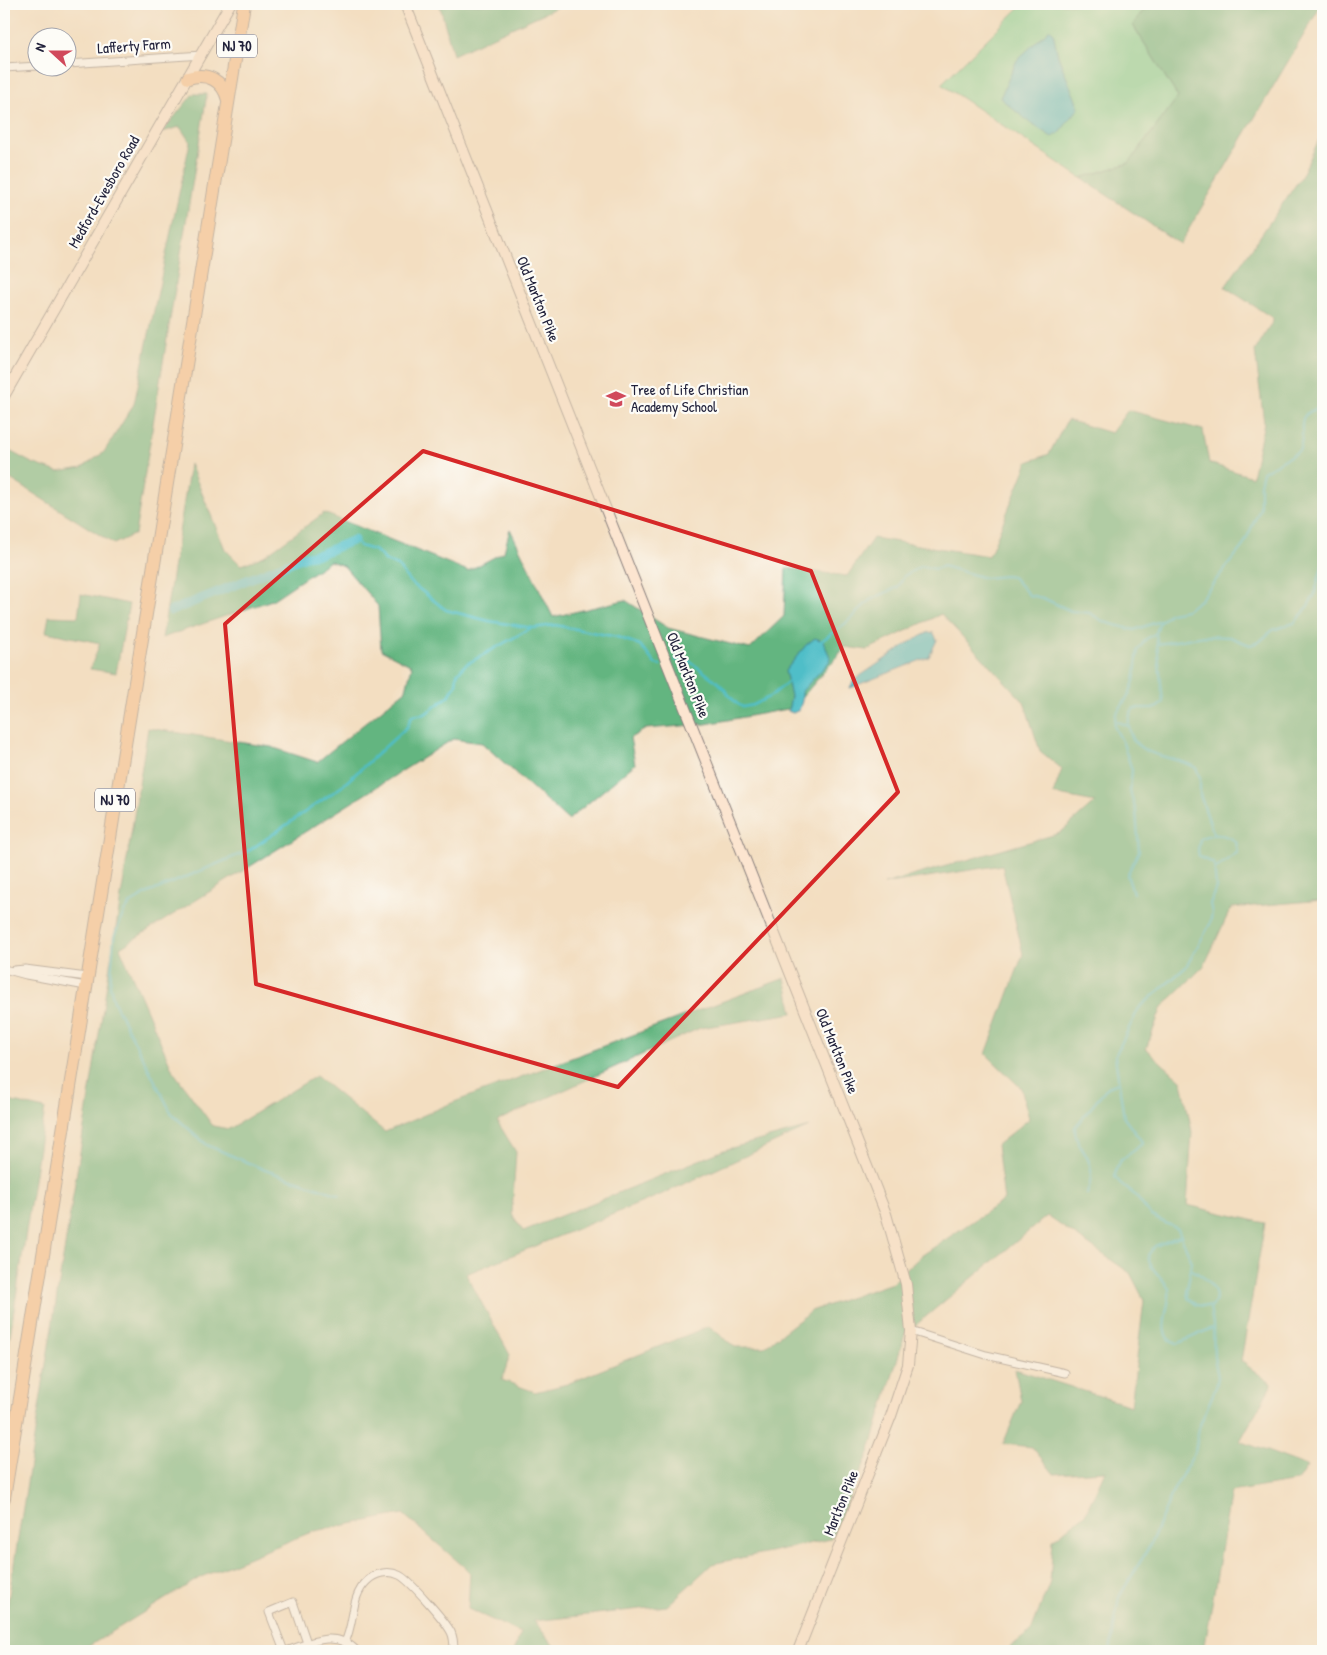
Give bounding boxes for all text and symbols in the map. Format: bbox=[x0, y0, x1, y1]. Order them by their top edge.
north arrow bbox=[28, 28, 78, 78]
street label: Lafferty Farm bbox=[97, 32, 171, 59]
road number: NJ 70 bbox=[217, 34, 257, 58]
text: N bbox=[29, 40, 50, 54]
street label: Medford-Evesboro Road bbox=[63, 132, 144, 252]
street label: Old Marlton Pike bbox=[512, 253, 565, 345]
place label: Tree of Life Christian Academy School bbox=[631, 379, 749, 417]
school or university icon: Tree of Life Christian Academy School bbox=[605, 388, 627, 410]
street label: Old Marlton Pike bbox=[662, 629, 715, 721]
road number: NJ 70 bbox=[95, 788, 135, 812]
street label: Old Marlton Pike bbox=[811, 1005, 864, 1097]
street label: Marlton Pike bbox=[818, 1467, 863, 1539]

